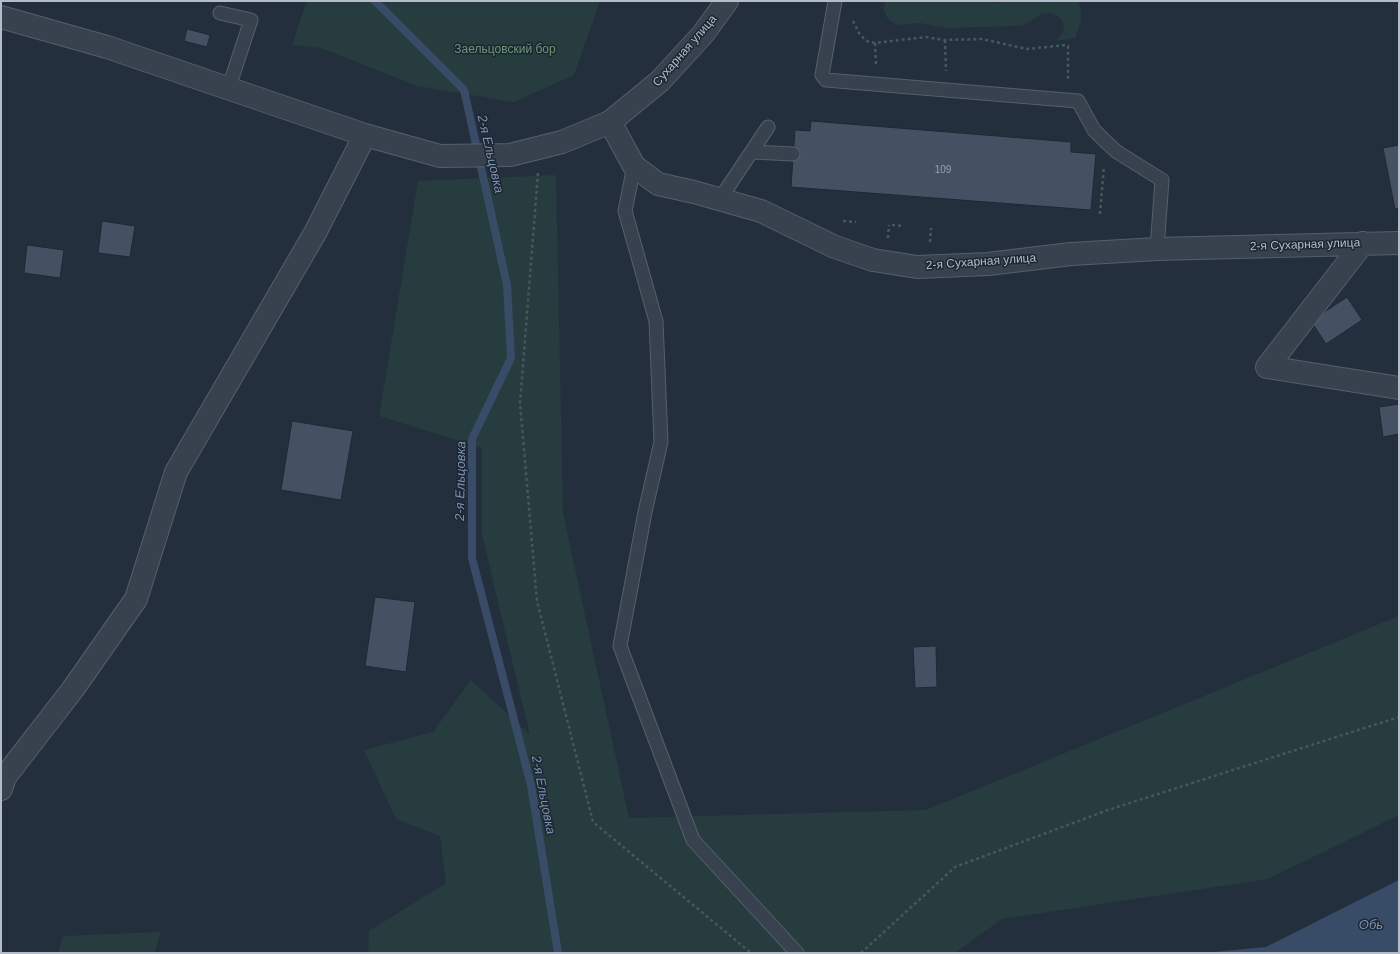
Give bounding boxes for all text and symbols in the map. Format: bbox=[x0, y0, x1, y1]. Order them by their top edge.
street label: Сухарная улица bbox=[650, 12, 720, 90]
park label: Заельцовский бор bbox=[454, 43, 556, 57]
water label: 2-я Ельцовка bbox=[473, 113, 507, 195]
house number: 109 bbox=[935, 164, 951, 176]
street label: 2-я Сухарная улица bbox=[1250, 236, 1360, 254]
street label: 2-я Сухарная улица bbox=[925, 251, 1037, 273]
water label: 2-я Ельцовка bbox=[453, 441, 469, 521]
water label: 2-я Ельцовка bbox=[528, 754, 558, 836]
water label: Обь bbox=[1359, 917, 1383, 933]

